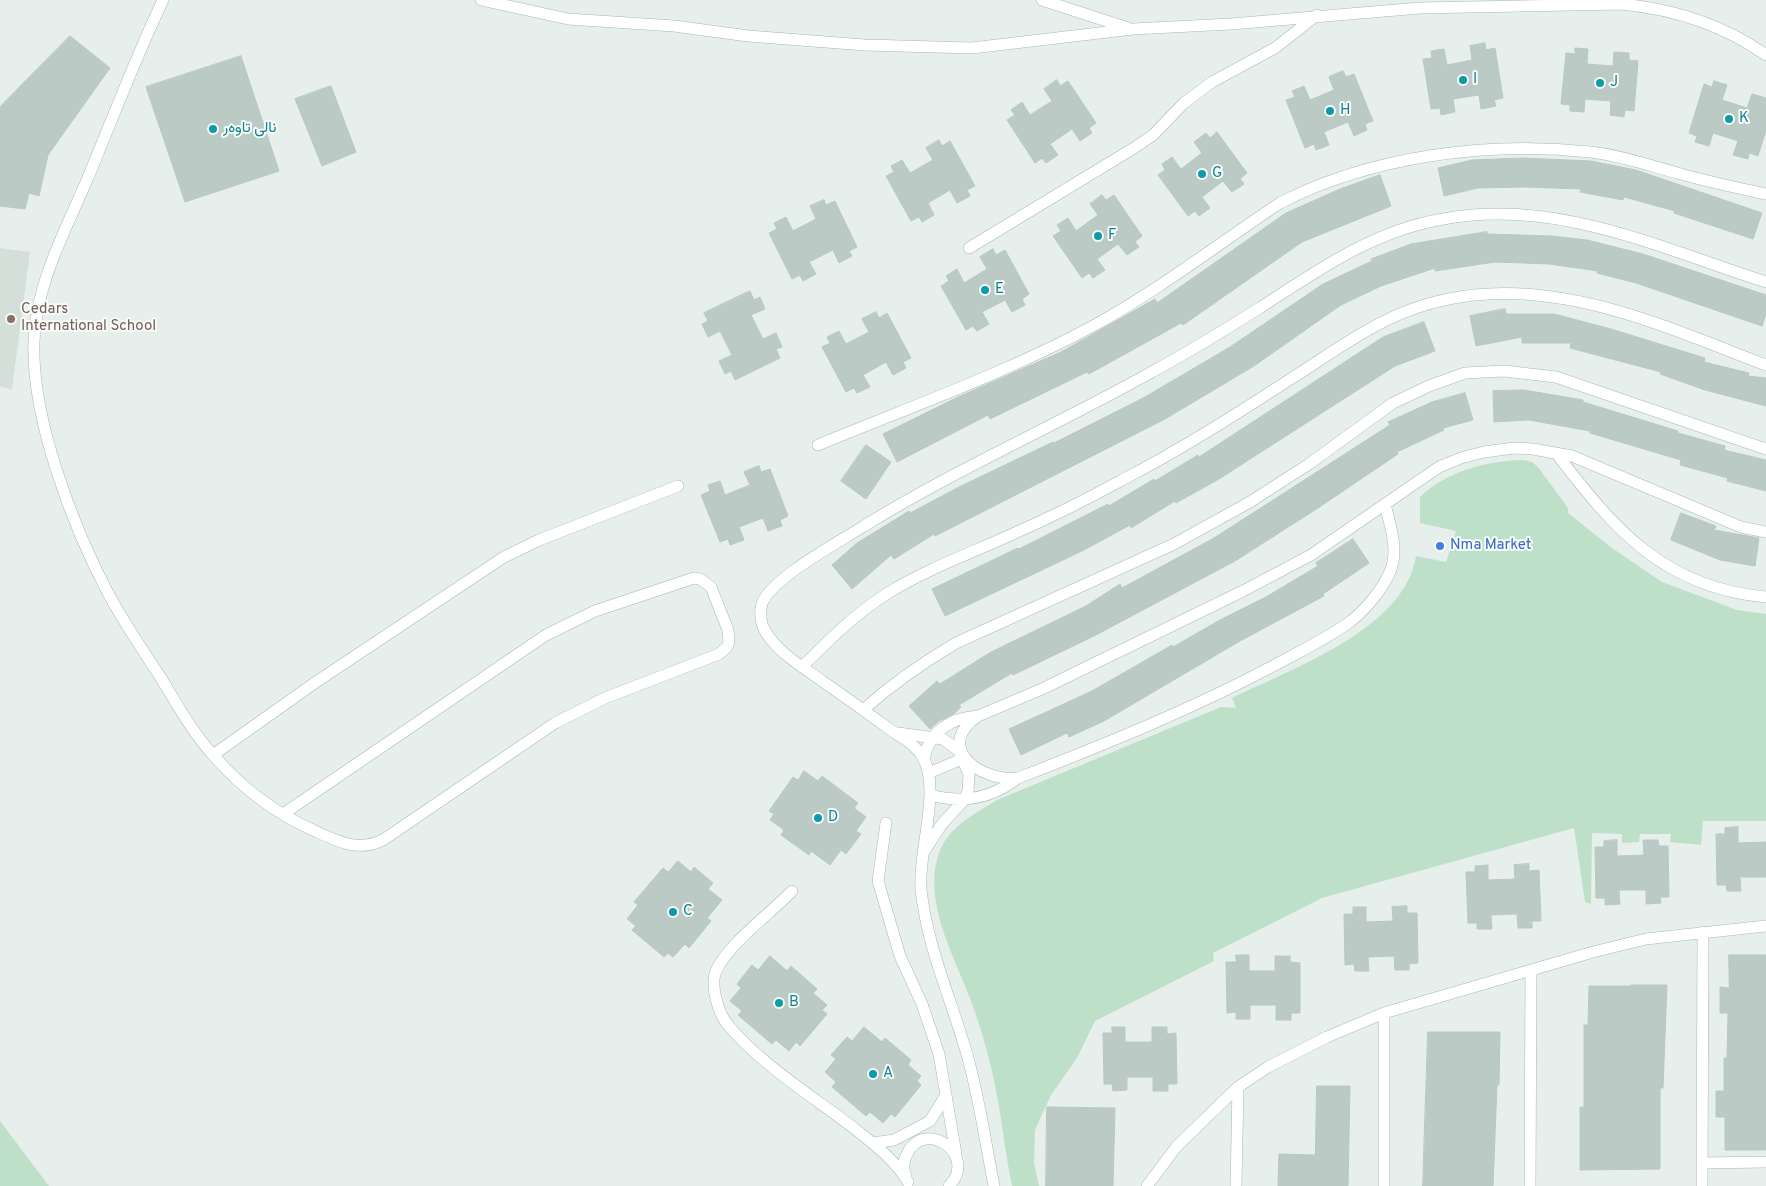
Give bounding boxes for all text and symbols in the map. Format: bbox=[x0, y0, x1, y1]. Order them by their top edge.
place label: I bbox=[1473, 71, 1477, 89]
marker: I bbox=[1457, 74, 1469, 86]
place label: J bbox=[1610, 74, 1618, 92]
marker: J bbox=[1594, 77, 1606, 89]
place label: H bbox=[1340, 102, 1350, 120]
marker: H bbox=[1324, 105, 1336, 117]
place label: K bbox=[1739, 110, 1749, 128]
marker: K bbox=[1723, 113, 1735, 125]
place label: نالی تاوەر bbox=[223, 120, 276, 138]
marker: نالی تاوەر bbox=[207, 123, 219, 135]
place label: G bbox=[1212, 165, 1222, 183]
marker: G bbox=[1196, 168, 1208, 180]
place label: F bbox=[1108, 227, 1116, 245]
marker: F bbox=[1092, 230, 1104, 242]
place label: E bbox=[995, 281, 1004, 299]
marker: E bbox=[979, 284, 991, 296]
place label: Cedars International School bbox=[21, 301, 156, 336]
marker: Cedars International School bbox=[5, 313, 17, 325]
place label: Nma Market bbox=[1450, 537, 1531, 555]
marker: Nma Market bbox=[1434, 540, 1446, 552]
place label: D bbox=[828, 809, 838, 827]
marker: D bbox=[812, 812, 824, 824]
place label: C bbox=[683, 903, 693, 921]
marker: C bbox=[667, 906, 679, 918]
place label: B bbox=[789, 994, 799, 1012]
marker: B bbox=[773, 997, 785, 1009]
place label: A bbox=[883, 1065, 893, 1083]
marker: A bbox=[867, 1068, 879, 1080]

